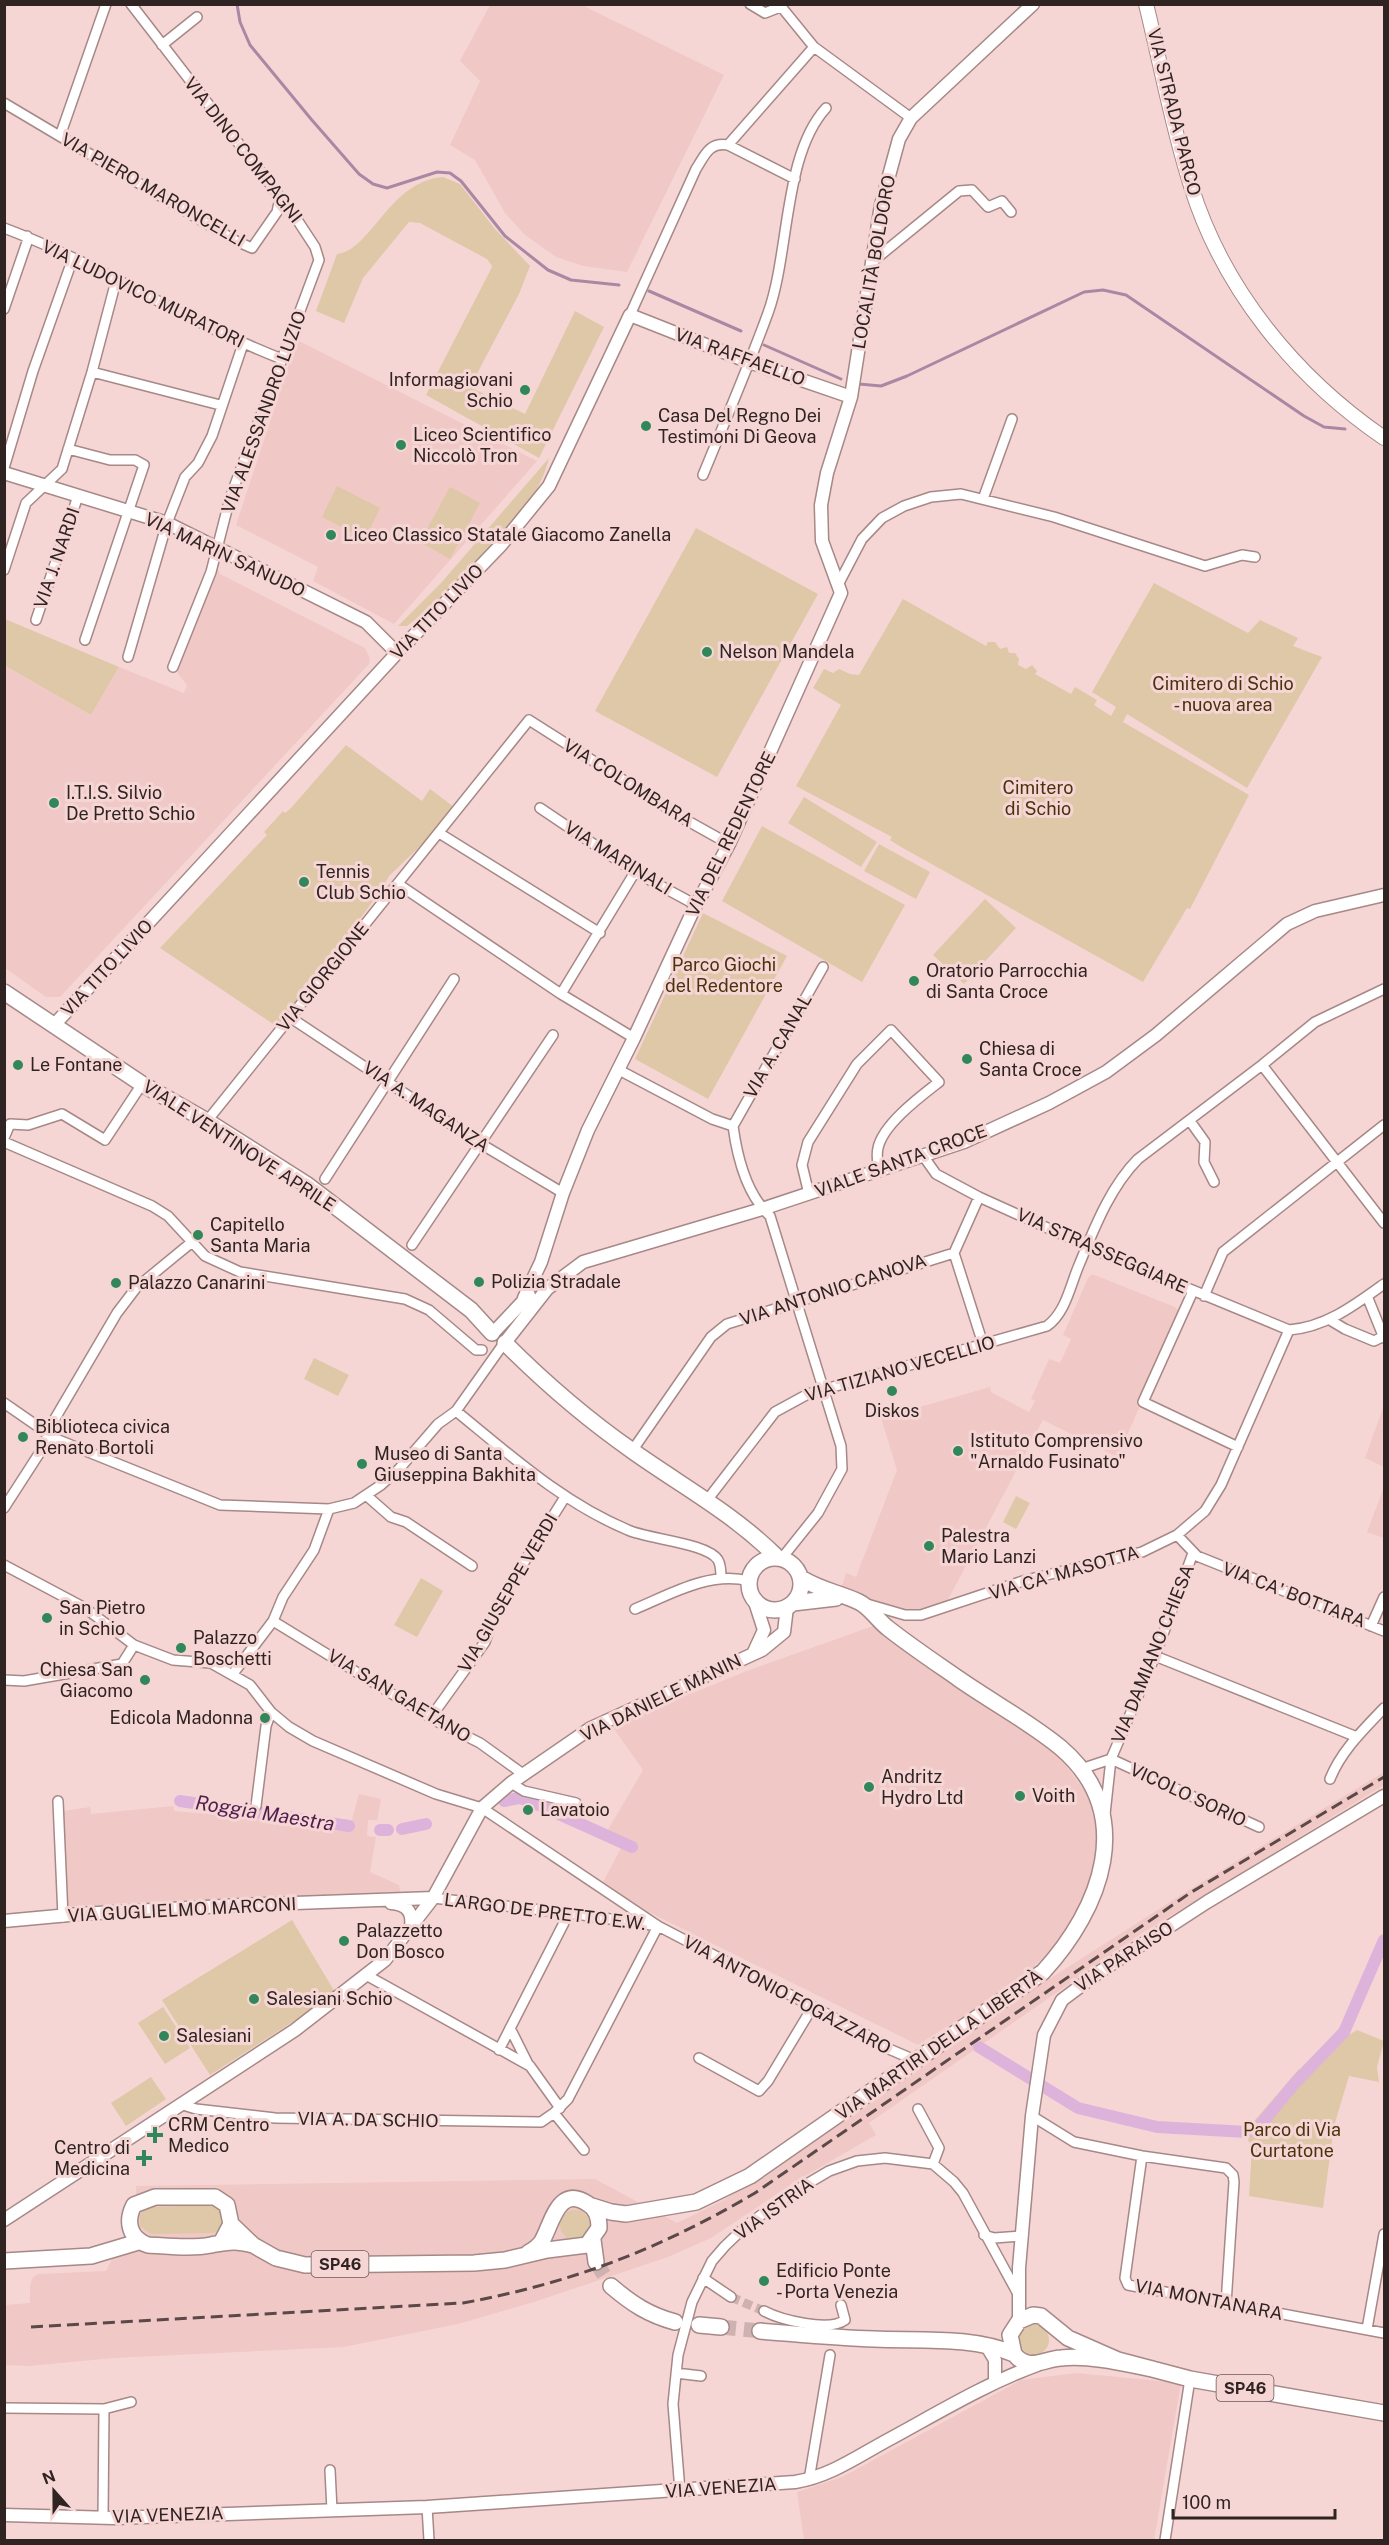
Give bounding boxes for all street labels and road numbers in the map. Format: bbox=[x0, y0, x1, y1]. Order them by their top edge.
street label: VIA STRADA PARCO bbox=[1144, 26, 1205, 198]
street label: VIA DINO COMPAGNI bbox=[180, 73, 307, 227]
street label: VIA PIERO MARONCELLI bbox=[58, 128, 249, 251]
street label: LOCALITÀ BOLDORO bbox=[847, 173, 899, 351]
street label: VIA LUDOVICO MURATORI bbox=[39, 235, 248, 352]
street label: VIA ALESSANDRO LUZIO bbox=[217, 308, 310, 516]
street label: VIA RAFFAELLO bbox=[672, 323, 808, 390]
street label: VIA J. NARDI bbox=[29, 505, 84, 611]
street label: VIA MARIN SANUDO bbox=[142, 508, 309, 601]
street label: VIA TITO LIVIO bbox=[386, 560, 487, 664]
street label: VIA COLOMBARA bbox=[560, 734, 697, 831]
street label: VIA DEL REDENTORE bbox=[681, 748, 780, 920]
street label: VIA MARINALI bbox=[561, 816, 676, 899]
street label: VIA TITO LIVIO bbox=[57, 915, 157, 1020]
street label: VIA GIORGIONE bbox=[272, 918, 373, 1035]
street label: VIA A. CANAL bbox=[739, 990, 816, 1102]
street label: VIA A. MAGANZA bbox=[359, 1057, 493, 1157]
street label: VIALE VENTINOVE APRILE bbox=[139, 1075, 340, 1216]
street label: VIALE SANTA CROCE bbox=[812, 1120, 990, 1201]
street label: VIA STRASSEGGIARE bbox=[1014, 1203, 1191, 1298]
street label: VIA ANTONIO CANOVA bbox=[737, 1249, 929, 1330]
street label: VIA TIZIANO VECELLIO bbox=[803, 1331, 997, 1406]
street label: VIA GIUSEPPE VERDI bbox=[454, 1510, 562, 1676]
street label: VIA CA' MASOTTA bbox=[987, 1541, 1141, 1604]
street label: VIA CA' BOTTARA bbox=[1220, 1558, 1369, 1632]
street label: VIA DAMIANO CHIESA bbox=[1107, 1561, 1198, 1746]
street label: VIA SAN GAETANO bbox=[324, 1645, 475, 1747]
street label: VIA DANIELE MANIN bbox=[577, 1650, 744, 1746]
street label: VICOLO SORIO bbox=[1127, 1758, 1250, 1831]
street label: LARGO DE PRETTO E.W. bbox=[443, 1889, 647, 1934]
street label: VIA GUGLIELMO MARCONI bbox=[67, 1893, 297, 1926]
street label: VIA PARAISO bbox=[1071, 1917, 1177, 1996]
street label: VIA ANTONIO FOGAZZARO bbox=[680, 1931, 895, 2058]
street label: VIA MARTIRI DELLA LIBERTÀ bbox=[831, 1964, 1046, 2124]
street label: VIA A. DA SCHIO bbox=[297, 2108, 439, 2131]
street label: VIA ISTRIA bbox=[730, 2173, 817, 2244]
road number: SP46 bbox=[312, 2251, 368, 2277]
street label: VIA MONTANARA bbox=[1133, 2275, 1285, 2324]
road number: SP46 bbox=[1216, 2375, 1274, 2401]
street label: VIA VENEZIA bbox=[665, 2473, 777, 2502]
street label: VIA VENEZIA bbox=[112, 2502, 224, 2527]

